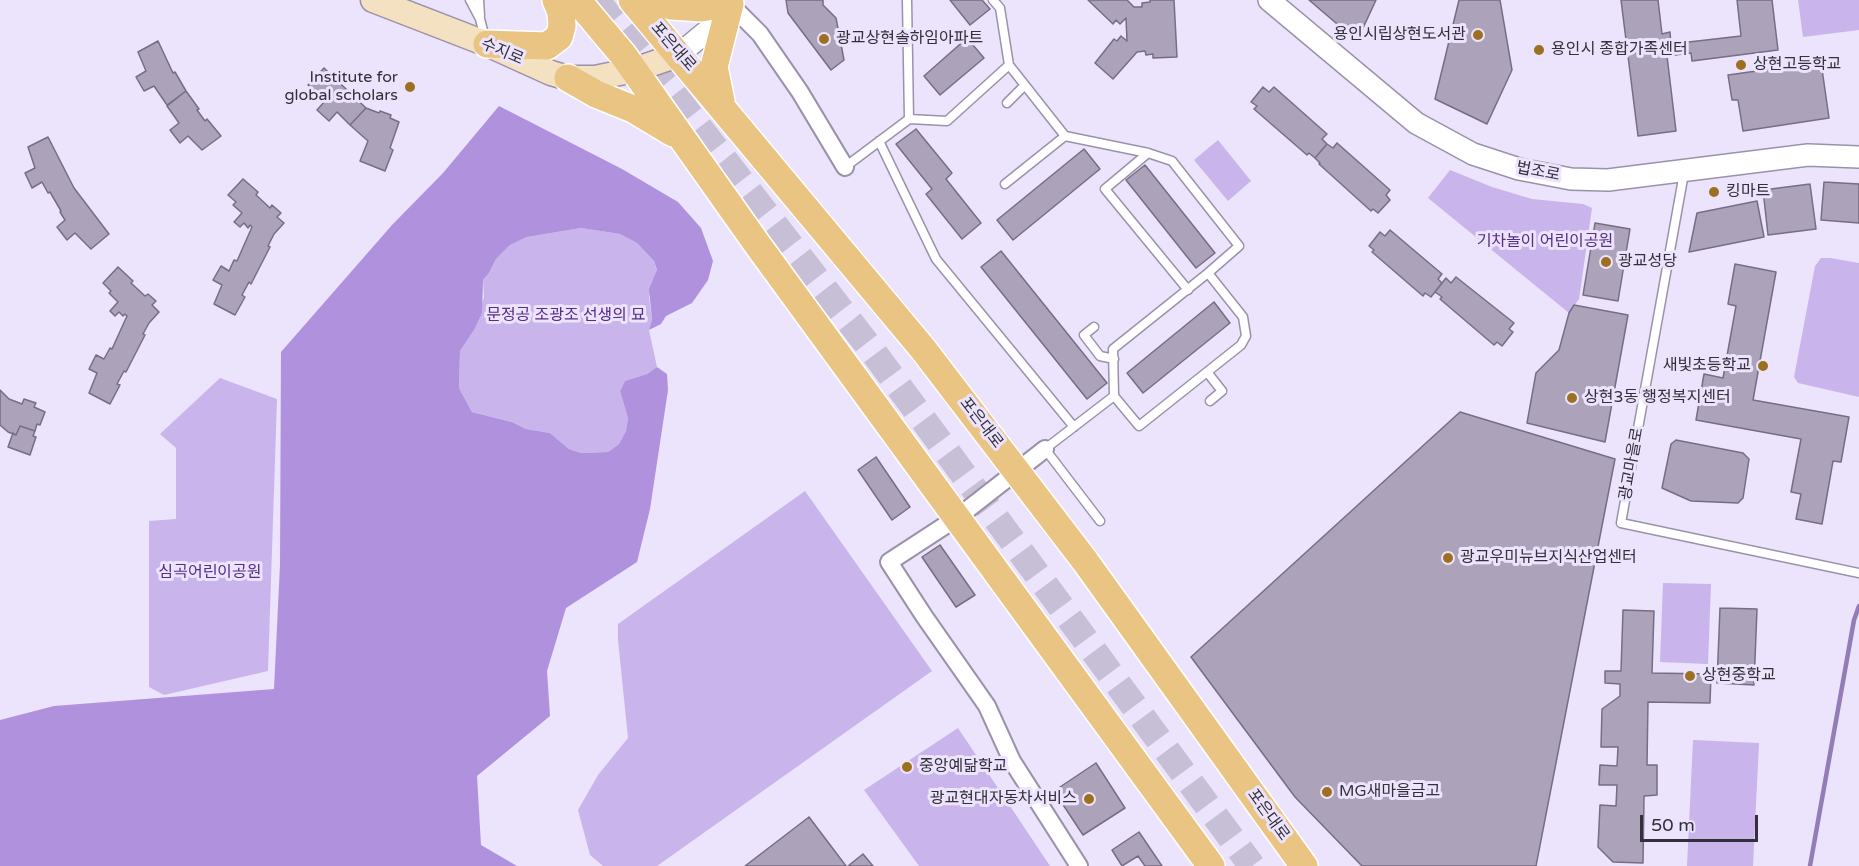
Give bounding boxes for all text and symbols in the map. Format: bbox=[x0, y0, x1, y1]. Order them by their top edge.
street label: 포은대로 bbox=[646, 18, 700, 76]
place label: 용인시립상현도서관 bbox=[1334, 25, 1466, 45]
marker: 용인시립상현도서관 bbox=[1471, 28, 1485, 42]
place label: 광교상현솔하임아파트 bbox=[836, 29, 983, 49]
marker: 광교상현솔하임아파트 bbox=[817, 32, 831, 46]
street label: 수지로 bbox=[478, 35, 526, 69]
place label: 용인시 종합가족센터 bbox=[1551, 40, 1688, 60]
marker: 용인시 종합가족센터 bbox=[1532, 43, 1546, 57]
place label: 상현고등학교 bbox=[1753, 55, 1841, 75]
marker: 상현고등학교 bbox=[1734, 58, 1748, 72]
place label: Institute for global scholars bbox=[284, 68, 398, 106]
marker: Institute for global scholars bbox=[403, 80, 417, 94]
street label: 법조로 bbox=[1514, 158, 1562, 186]
place label: 킹마트 bbox=[1726, 182, 1770, 202]
marker: 킹마트 bbox=[1707, 185, 1721, 199]
park label: 기차놀이 어린이공원 bbox=[1477, 232, 1613, 252]
place label: 광교성당 bbox=[1618, 252, 1677, 272]
marker: 광교성당 bbox=[1599, 255, 1613, 269]
park label: 문정공 조광조 선생의 묘 bbox=[486, 306, 646, 326]
place label: 새빛초등학교 bbox=[1663, 356, 1751, 376]
marker: 새빛초등학교 bbox=[1756, 359, 1770, 373]
place label: 상현3동 행정복지센터 bbox=[1584, 388, 1731, 408]
marker: 상현3동 행정복지센터 bbox=[1565, 391, 1579, 405]
street label: 포은대로 bbox=[955, 394, 1007, 452]
street label: 광교마을로 bbox=[1616, 426, 1648, 502]
place label: 광교우미뉴브지식산업센터 bbox=[1460, 548, 1637, 568]
marker: 광교우미뉴브지식산업센터 bbox=[1441, 551, 1455, 565]
park label: 심곡어린이공원 bbox=[158, 563, 262, 583]
place label: 상현중학교 bbox=[1702, 666, 1776, 686]
marker: 상현중학교 bbox=[1683, 669, 1697, 683]
place label: 중앙예닮학교 bbox=[919, 757, 1007, 777]
marker: 중앙예닮학교 bbox=[900, 760, 914, 774]
place label: MG새마을금고 bbox=[1339, 782, 1440, 802]
marker: MG새마을금고 bbox=[1320, 785, 1334, 799]
street label: 포은대로 bbox=[1243, 786, 1293, 844]
place label: 광교현대자동차서비스 bbox=[930, 789, 1077, 809]
marker: 광교현대자동차서비스 bbox=[1082, 792, 1096, 806]
scale bar bbox=[1643, 803, 1762, 841]
text: 50 m bbox=[1651, 814, 1695, 836]

